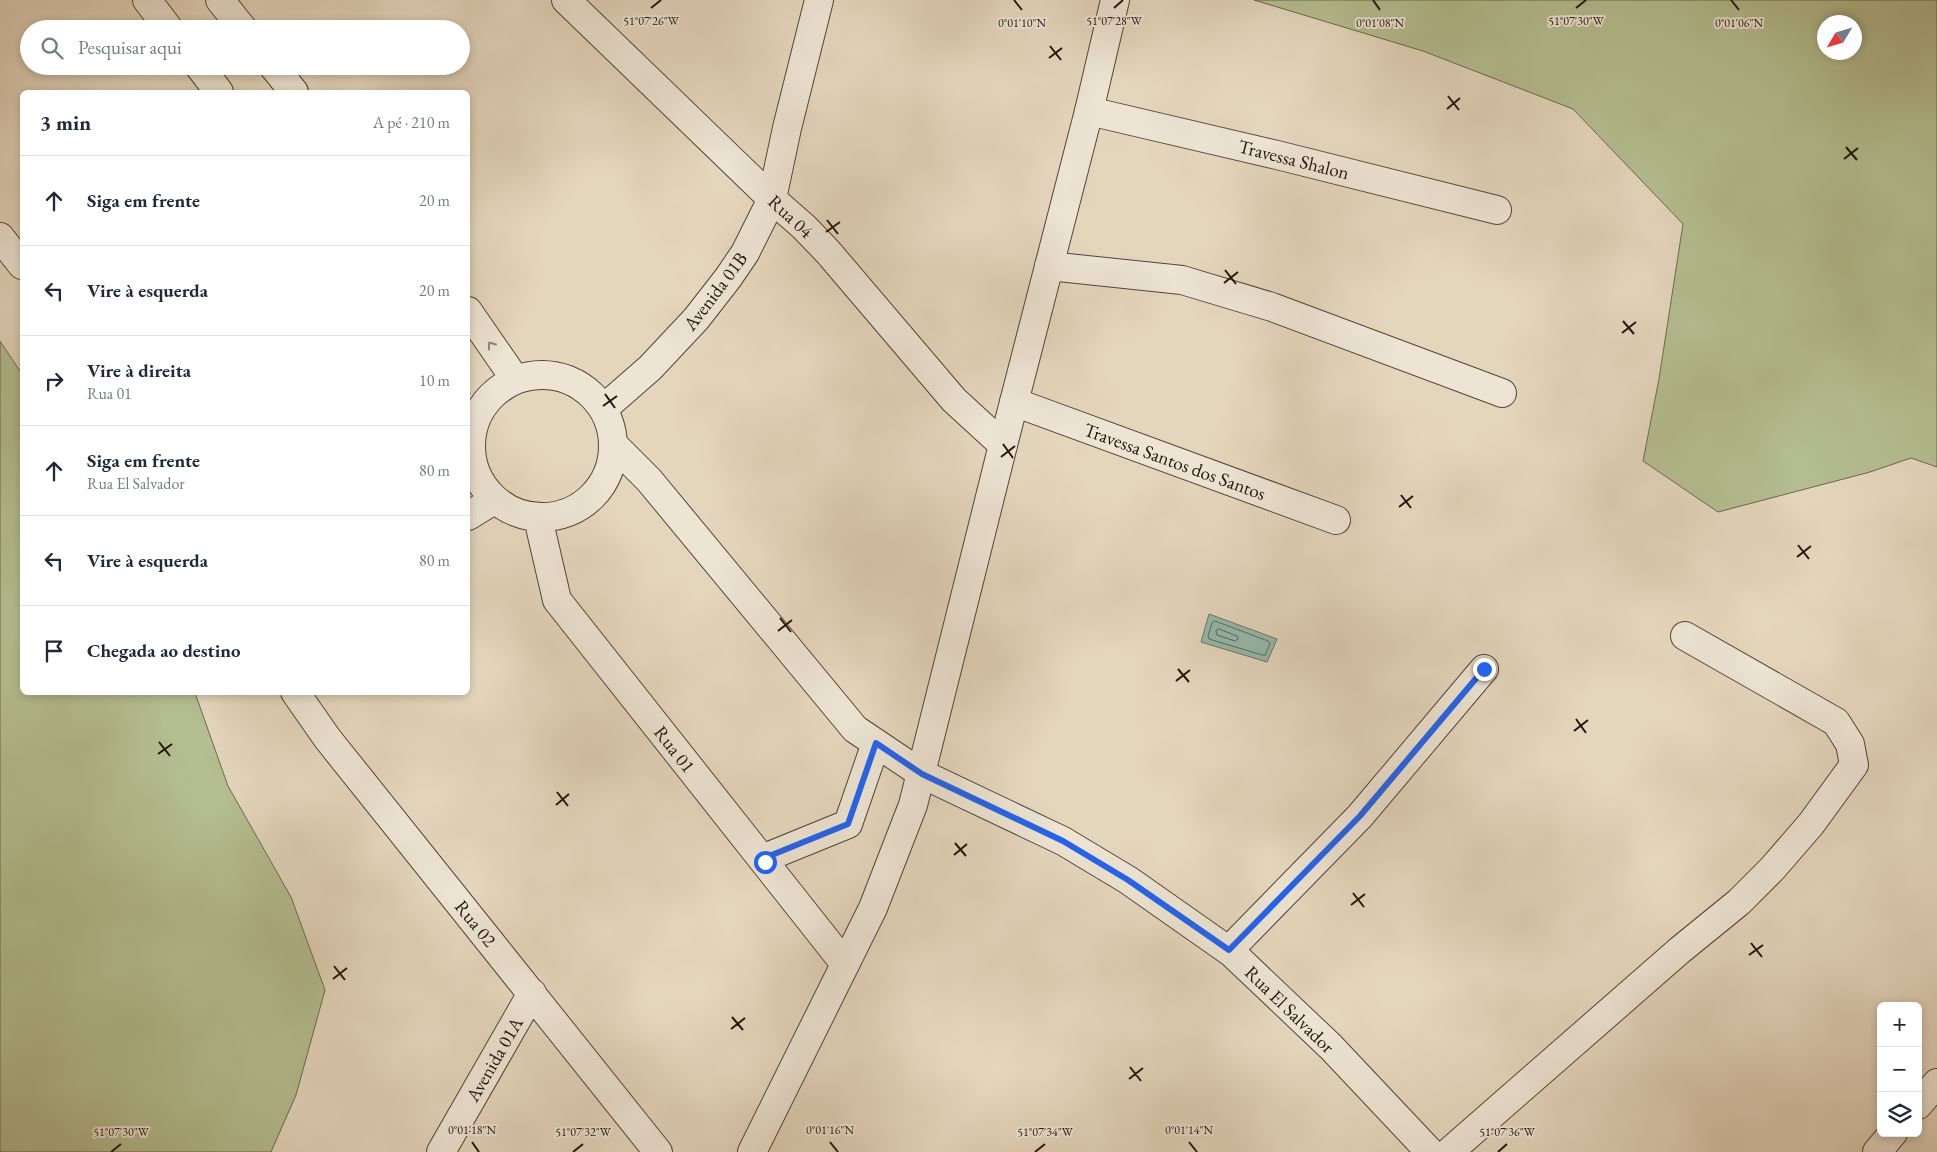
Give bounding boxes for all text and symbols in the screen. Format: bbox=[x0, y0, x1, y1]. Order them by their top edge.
text: 51°07'26"W bbox=[623, 13, 680, 29]
text: 51°07'28"W bbox=[1086, 13, 1143, 29]
text: 51°07'30"W bbox=[1548, 13, 1605, 29]
text: 0°01'10"N bbox=[998, 15, 1047, 31]
text: 0°01'08"N bbox=[1356, 15, 1405, 31]
text: 0°01'06"N bbox=[1715, 15, 1764, 31]
north arrow bbox=[1817, 15, 1862, 60]
search box bbox=[20, 20, 470, 75]
icon: search bbox=[38, 34, 66, 62]
text: Pesquisar aqui bbox=[78, 35, 182, 60]
text: 3 min bbox=[40, 109, 91, 136]
text: A pé · 210 m bbox=[373, 112, 450, 133]
street label: Travessa Shalon bbox=[1236, 134, 1352, 185]
icon: ahead bbox=[40, 187, 68, 215]
text: Siga em frente bbox=[87, 188, 200, 213]
street label: Rua 04 bbox=[763, 189, 819, 244]
text: 20 m bbox=[419, 190, 450, 211]
street label: Avenida 01B bbox=[677, 247, 753, 336]
icon: left bbox=[40, 277, 68, 305]
text: Vire à esquerda bbox=[87, 278, 208, 303]
text: 20 m bbox=[419, 280, 450, 301]
one-way arrow bbox=[488, 341, 497, 351]
text: Vire à direita bbox=[87, 358, 191, 383]
icon: right bbox=[40, 367, 68, 395]
text: 10 m bbox=[419, 370, 450, 391]
text: Rua 01 bbox=[87, 383, 132, 404]
street label: Travessa Santos dos Santos bbox=[1080, 417, 1269, 506]
text: Siga em frente bbox=[87, 448, 200, 473]
icon: ahead bbox=[40, 457, 68, 485]
text: 80 m bbox=[419, 460, 450, 481]
text: Rua El Salvador bbox=[87, 473, 185, 494]
icon: left bbox=[40, 547, 68, 575]
text: Vire à esquerda bbox=[87, 548, 208, 573]
text: 80 m bbox=[419, 550, 450, 571]
icon: arrive bbox=[40, 637, 68, 665]
text: Chegada ao destino bbox=[87, 638, 241, 663]
route end bbox=[1473, 658, 1496, 681]
street label: Rua 01 bbox=[648, 721, 701, 778]
route start bbox=[754, 851, 777, 874]
street label: Rua 02 bbox=[449, 895, 502, 952]
street label: Rua El Salvador bbox=[1239, 960, 1341, 1059]
map controls bbox=[1877, 1002, 1922, 1137]
button: + bbox=[1877, 1002, 1922, 1047]
street label: Avenida 01A bbox=[460, 1012, 529, 1107]
button: − bbox=[1877, 1047, 1922, 1092]
button: layers bbox=[1877, 1092, 1922, 1137]
text: 0°01'18"N bbox=[448, 1122, 497, 1138]
text: 0°01'16"N bbox=[806, 1122, 855, 1138]
text: 0°01'14"N bbox=[1165, 1122, 1214, 1138]
text: 51°07'30"W bbox=[93, 1124, 150, 1140]
text: 51°07'32"W bbox=[555, 1124, 612, 1140]
text: 51°07'34"W bbox=[1017, 1124, 1074, 1140]
text: 51°07'36"W bbox=[1479, 1124, 1536, 1140]

